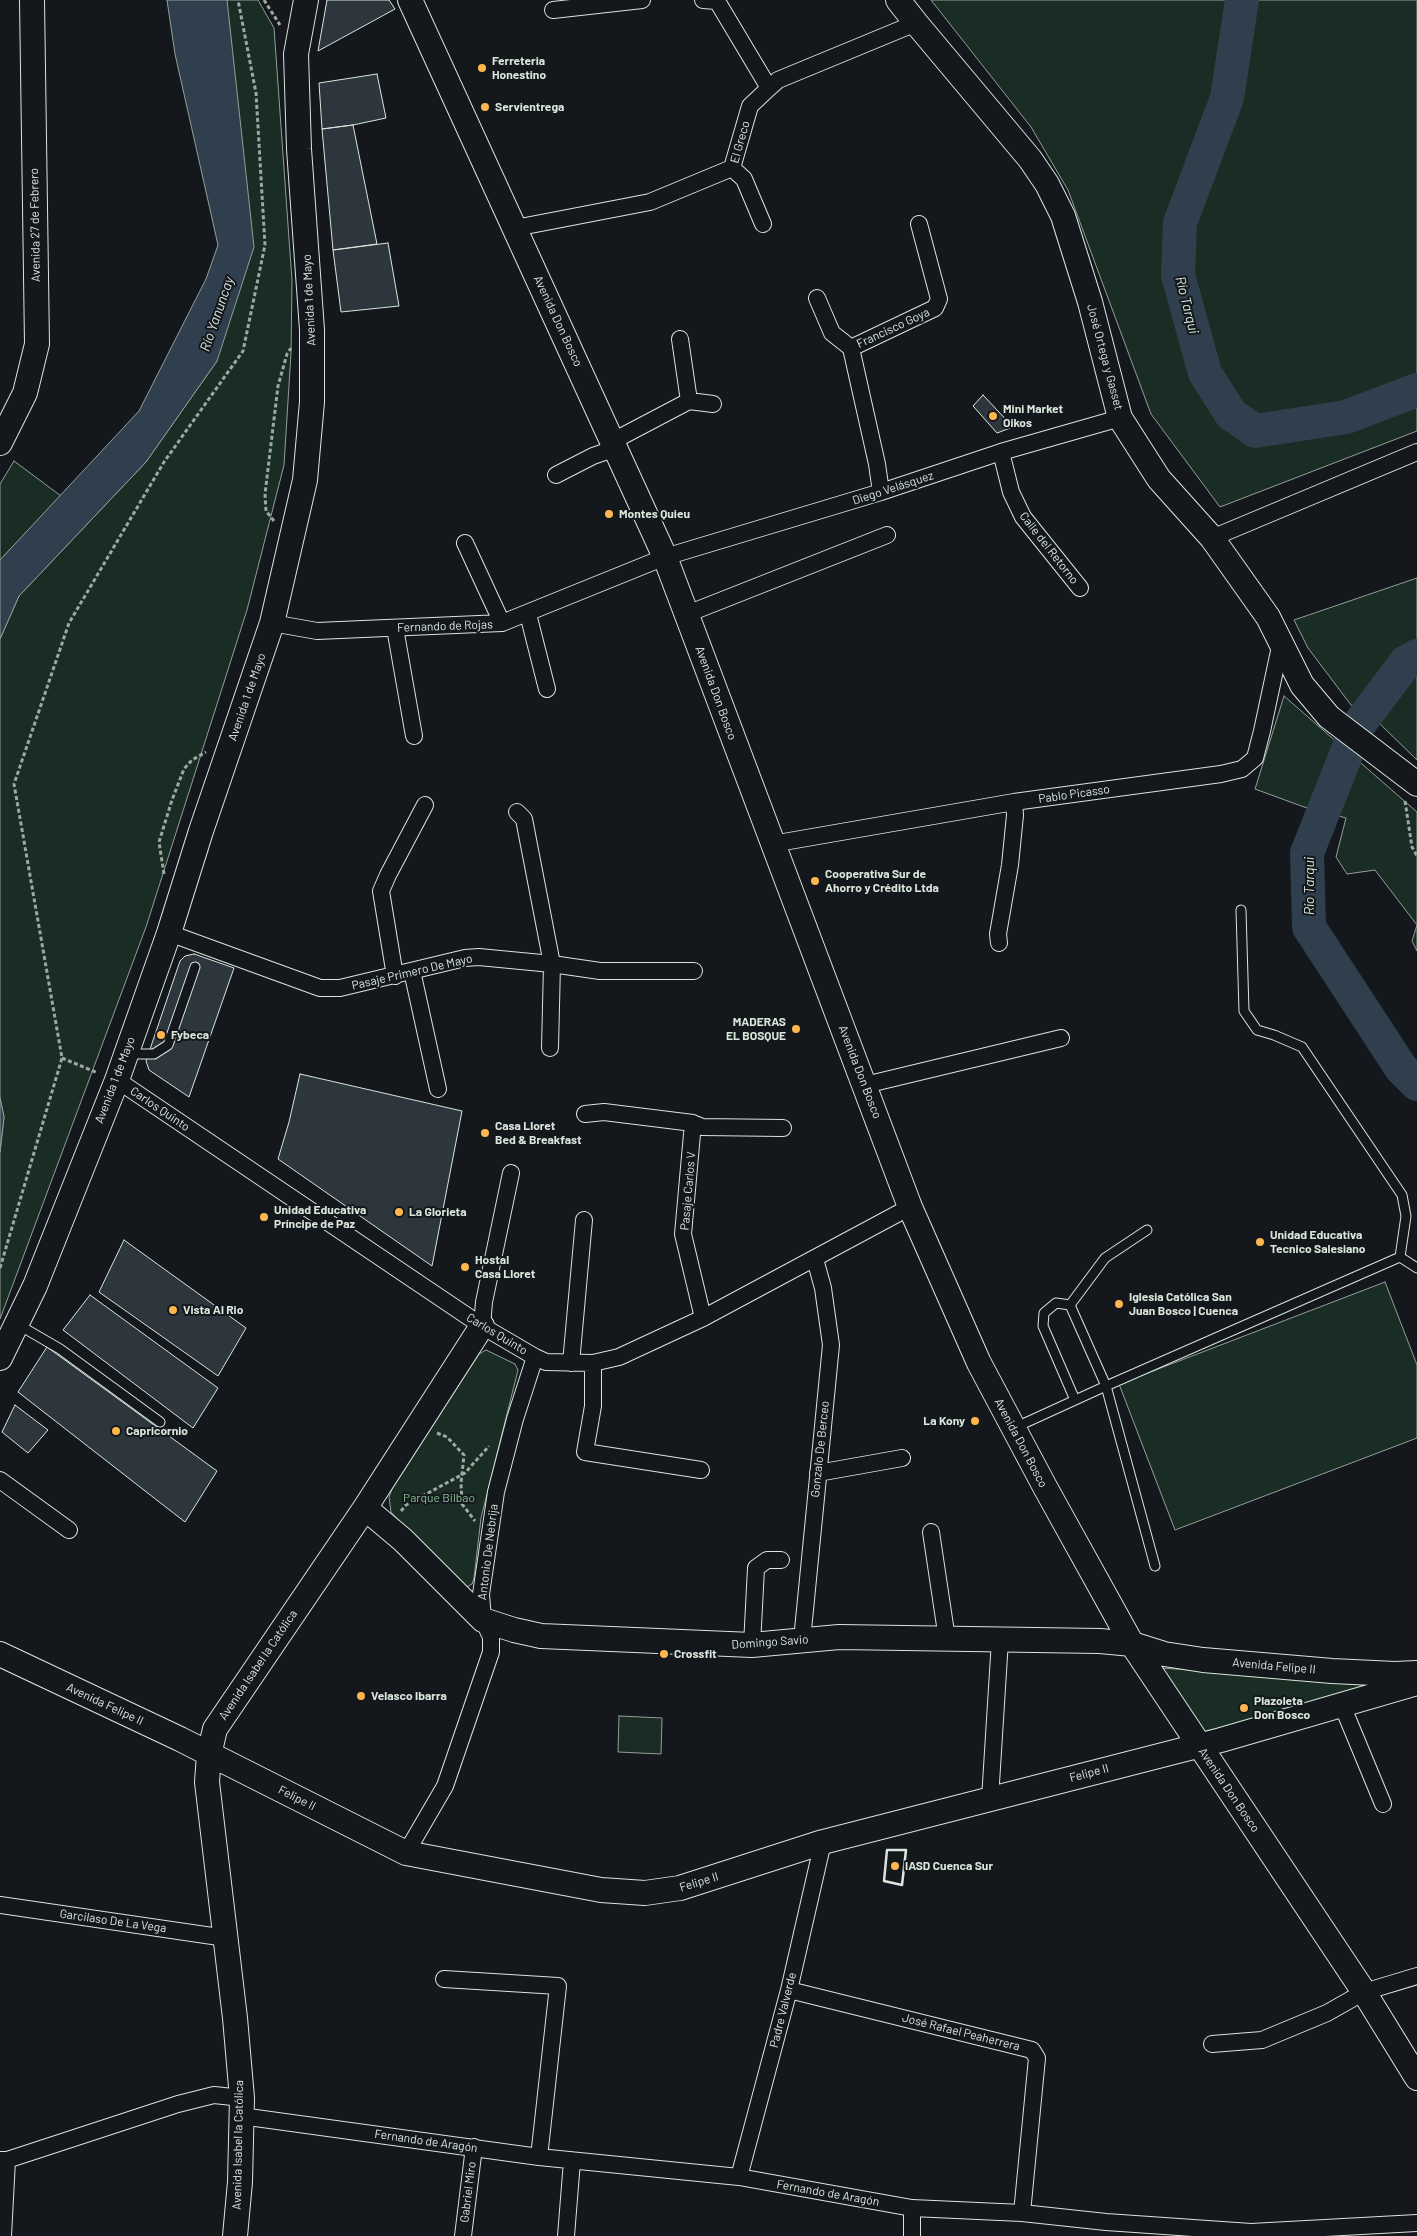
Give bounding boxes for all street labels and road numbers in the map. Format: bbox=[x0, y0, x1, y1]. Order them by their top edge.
street label: El Greco bbox=[727, 119, 753, 165]
street label: Avenida 27 de Febrero bbox=[27, 168, 43, 282]
street label: Avenida 1 de Mayo bbox=[299, 254, 319, 346]
street label: Avenida Don Bosco bbox=[531, 273, 585, 369]
street label: José Ortega y Gasset bbox=[1084, 303, 1126, 411]
street label: Francisco Goya bbox=[854, 305, 932, 351]
street label: Diego Velásquez bbox=[851, 468, 935, 508]
street label: Calle del Retorno bbox=[1016, 509, 1082, 587]
street label: Fernando de Rojas bbox=[397, 617, 493, 635]
street label: Avenida Don Bosco bbox=[692, 644, 740, 742]
street label: Avenida 1 de Mayo bbox=[225, 651, 269, 743]
street label: Pablo Picasso bbox=[1037, 782, 1111, 806]
street label: Pasaje Primero De Mayo bbox=[350, 951, 474, 993]
street label: Avenida Don Bosco bbox=[836, 1023, 884, 1121]
street label: Avenida 1 de Mayo bbox=[92, 1035, 138, 1125]
street label: Carlos Quinto bbox=[127, 1084, 193, 1134]
street label: Pasaje Carlos V bbox=[677, 1151, 699, 1231]
street label: Carlos Quinto bbox=[464, 1310, 530, 1358]
street label: Avenida Don Bosco bbox=[991, 1396, 1051, 1490]
street label: Gonzalo De Berceo bbox=[808, 1400, 832, 1498]
street label: Antonio De Nebrija bbox=[475, 1503, 501, 1601]
street label: Avenida Isabel la Católica bbox=[216, 1607, 300, 1723]
street label: Domingo Savio bbox=[731, 1632, 809, 1652]
street label: Avenida Felipe II bbox=[1232, 1655, 1316, 1677]
street label: Avenida Felipe II bbox=[64, 1680, 146, 1728]
street label: Avenida Don Bosco bbox=[1195, 1745, 1263, 1835]
street label: Felipe II bbox=[1068, 1761, 1110, 1785]
street label: Felipe II bbox=[276, 1782, 318, 1814]
street label: Felipe II bbox=[678, 1869, 720, 1895]
street label: Garcilaso De La Vega bbox=[59, 1906, 167, 1936]
street label: Padre Valverde bbox=[767, 1971, 799, 2049]
street label: José Rafael Peaherrera bbox=[901, 2010, 1021, 2054]
street label: Avenida Isabel la Católica bbox=[230, 2080, 246, 2210]
street label: Fernando de Aragón bbox=[374, 2127, 478, 2155]
street label: Gabriel Miro bbox=[457, 2161, 479, 2223]
street label: Fernando de Aragón bbox=[776, 2177, 880, 2209]

